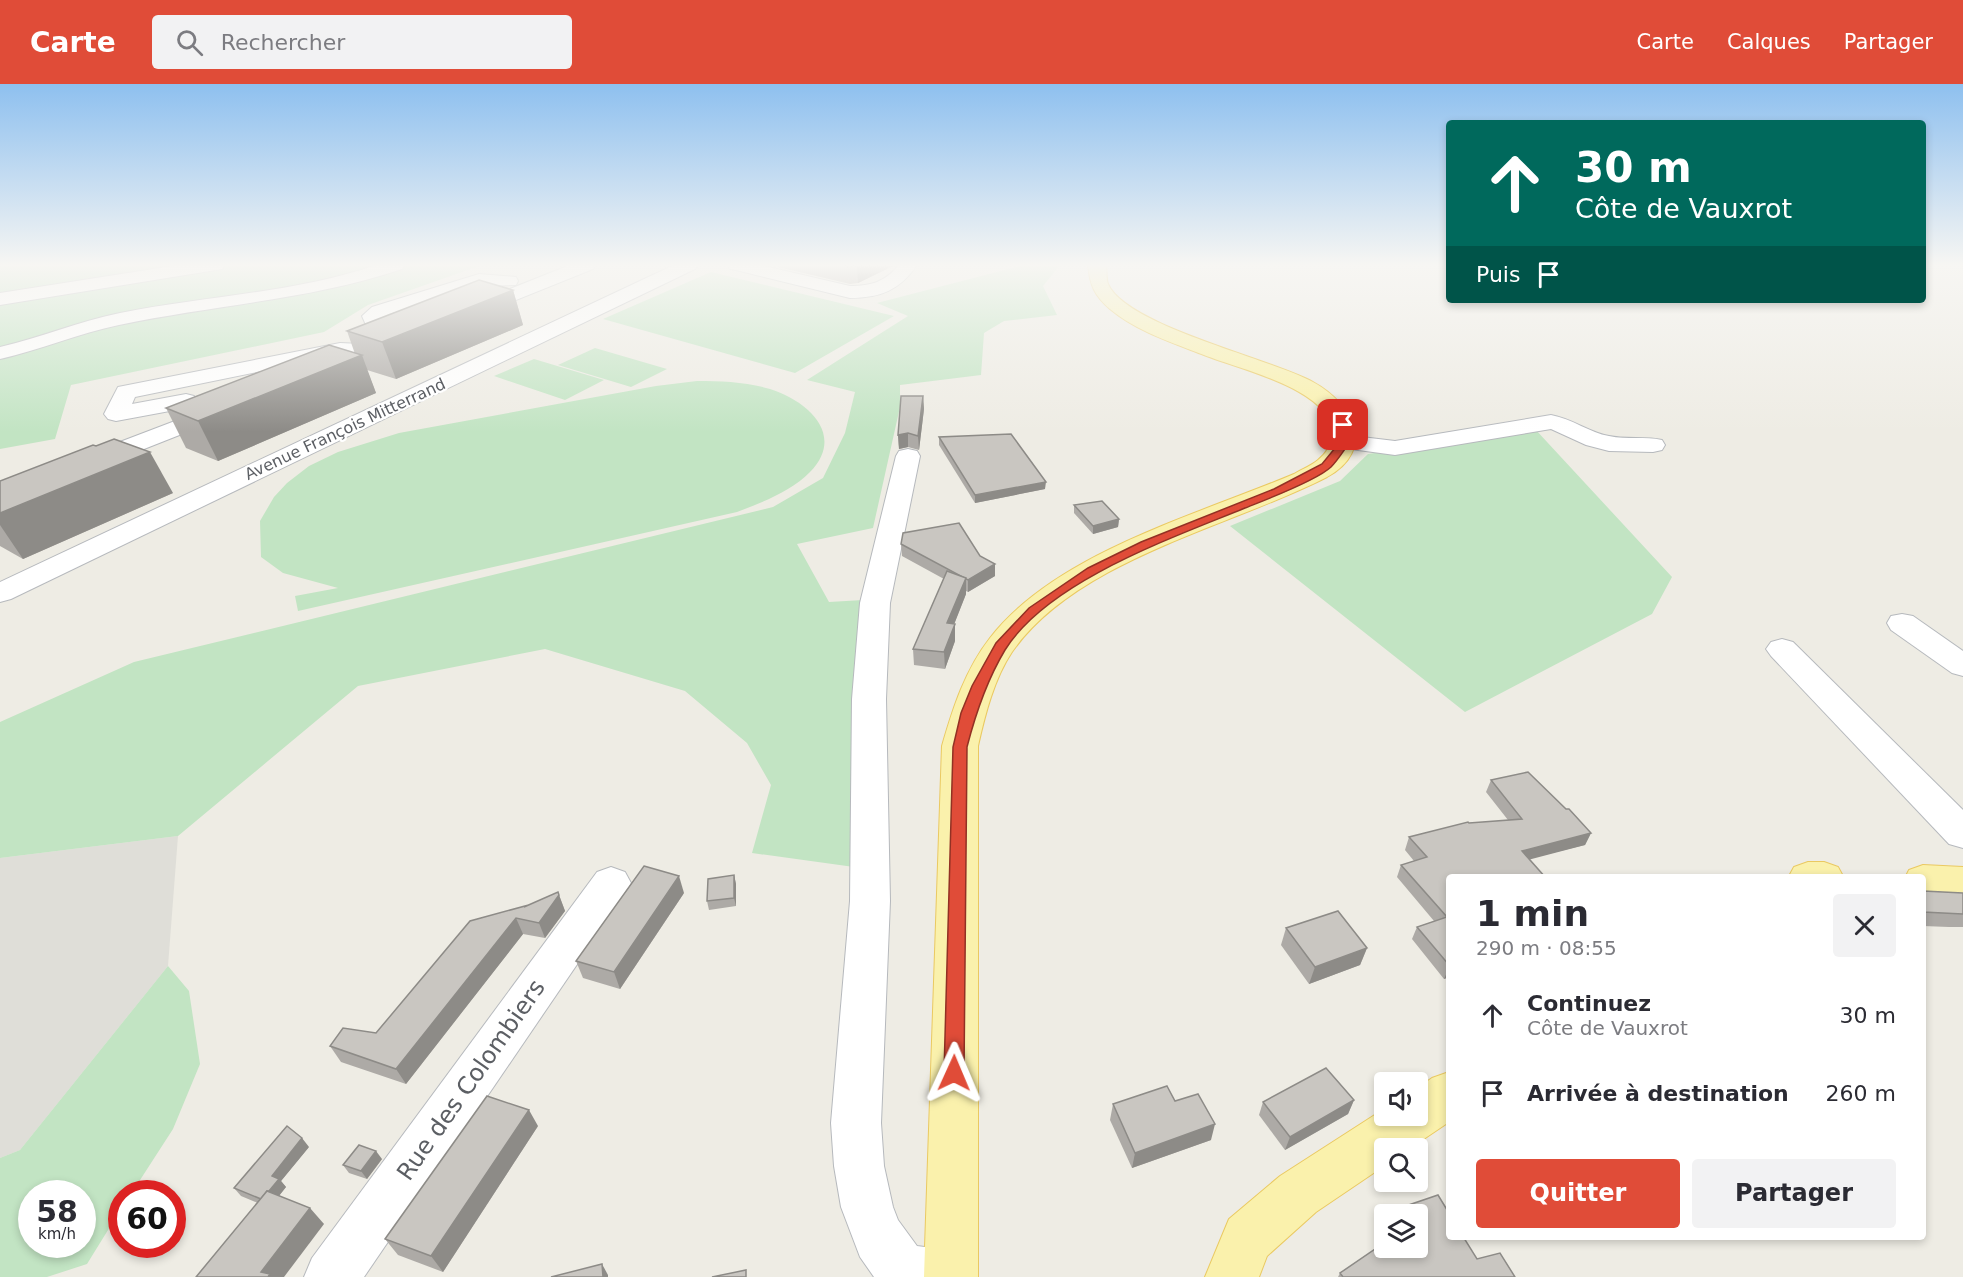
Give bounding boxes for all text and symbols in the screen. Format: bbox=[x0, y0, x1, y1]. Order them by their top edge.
search box bbox=[152, 15, 572, 69]
text: Carte bbox=[30, 26, 116, 59]
icon: search bbox=[173, 26, 206, 59]
text: Rechercher bbox=[221, 30, 345, 55]
text: Carte bbox=[1637, 30, 1694, 54]
text: Calques bbox=[1727, 30, 1811, 54]
text: Partager bbox=[1844, 30, 1933, 54]
text: 30 m bbox=[1575, 143, 1692, 192]
icon: ahead bbox=[1476, 144, 1554, 222]
text: Côte de Vauxrot bbox=[1575, 193, 1792, 224]
icon: arrive bbox=[1532, 258, 1565, 291]
text: Puis bbox=[1476, 262, 1520, 287]
street label: Avenue François Mitterrand bbox=[242, 374, 448, 484]
pin bbox=[1317, 399, 1368, 450]
icon: arrive bbox=[1326, 408, 1359, 441]
text: 1 min bbox=[1476, 893, 1589, 934]
button: close bbox=[1833, 894, 1896, 957]
text: 290 m · 08:55 bbox=[1476, 936, 1617, 960]
street label: Rue des Colombiers bbox=[391, 974, 551, 1186]
text: Continuez bbox=[1527, 991, 1651, 1016]
icon: ahead bbox=[1476, 999, 1509, 1032]
text: 30 m bbox=[1840, 1003, 1896, 1028]
text: Côte de Vauxrot bbox=[1527, 1016, 1688, 1040]
position arrow bbox=[922, 1041, 986, 1105]
map controls bbox=[1374, 1072, 1428, 1258]
button: sound bbox=[1374, 1072, 1428, 1126]
icon: arrive bbox=[1476, 1077, 1509, 1110]
text: Arrivée à destination bbox=[1527, 1081, 1789, 1106]
text: 260 m bbox=[1826, 1081, 1896, 1106]
button: search bbox=[1374, 1138, 1428, 1192]
button: Quitter bbox=[1476, 1159, 1680, 1228]
button: Partager bbox=[1692, 1159, 1896, 1228]
speed limit sign: 60 bbox=[108, 1180, 186, 1258]
text: 58 bbox=[36, 1194, 78, 1229]
button: layers bbox=[1374, 1204, 1428, 1258]
text: km/h bbox=[38, 1225, 76, 1243]

